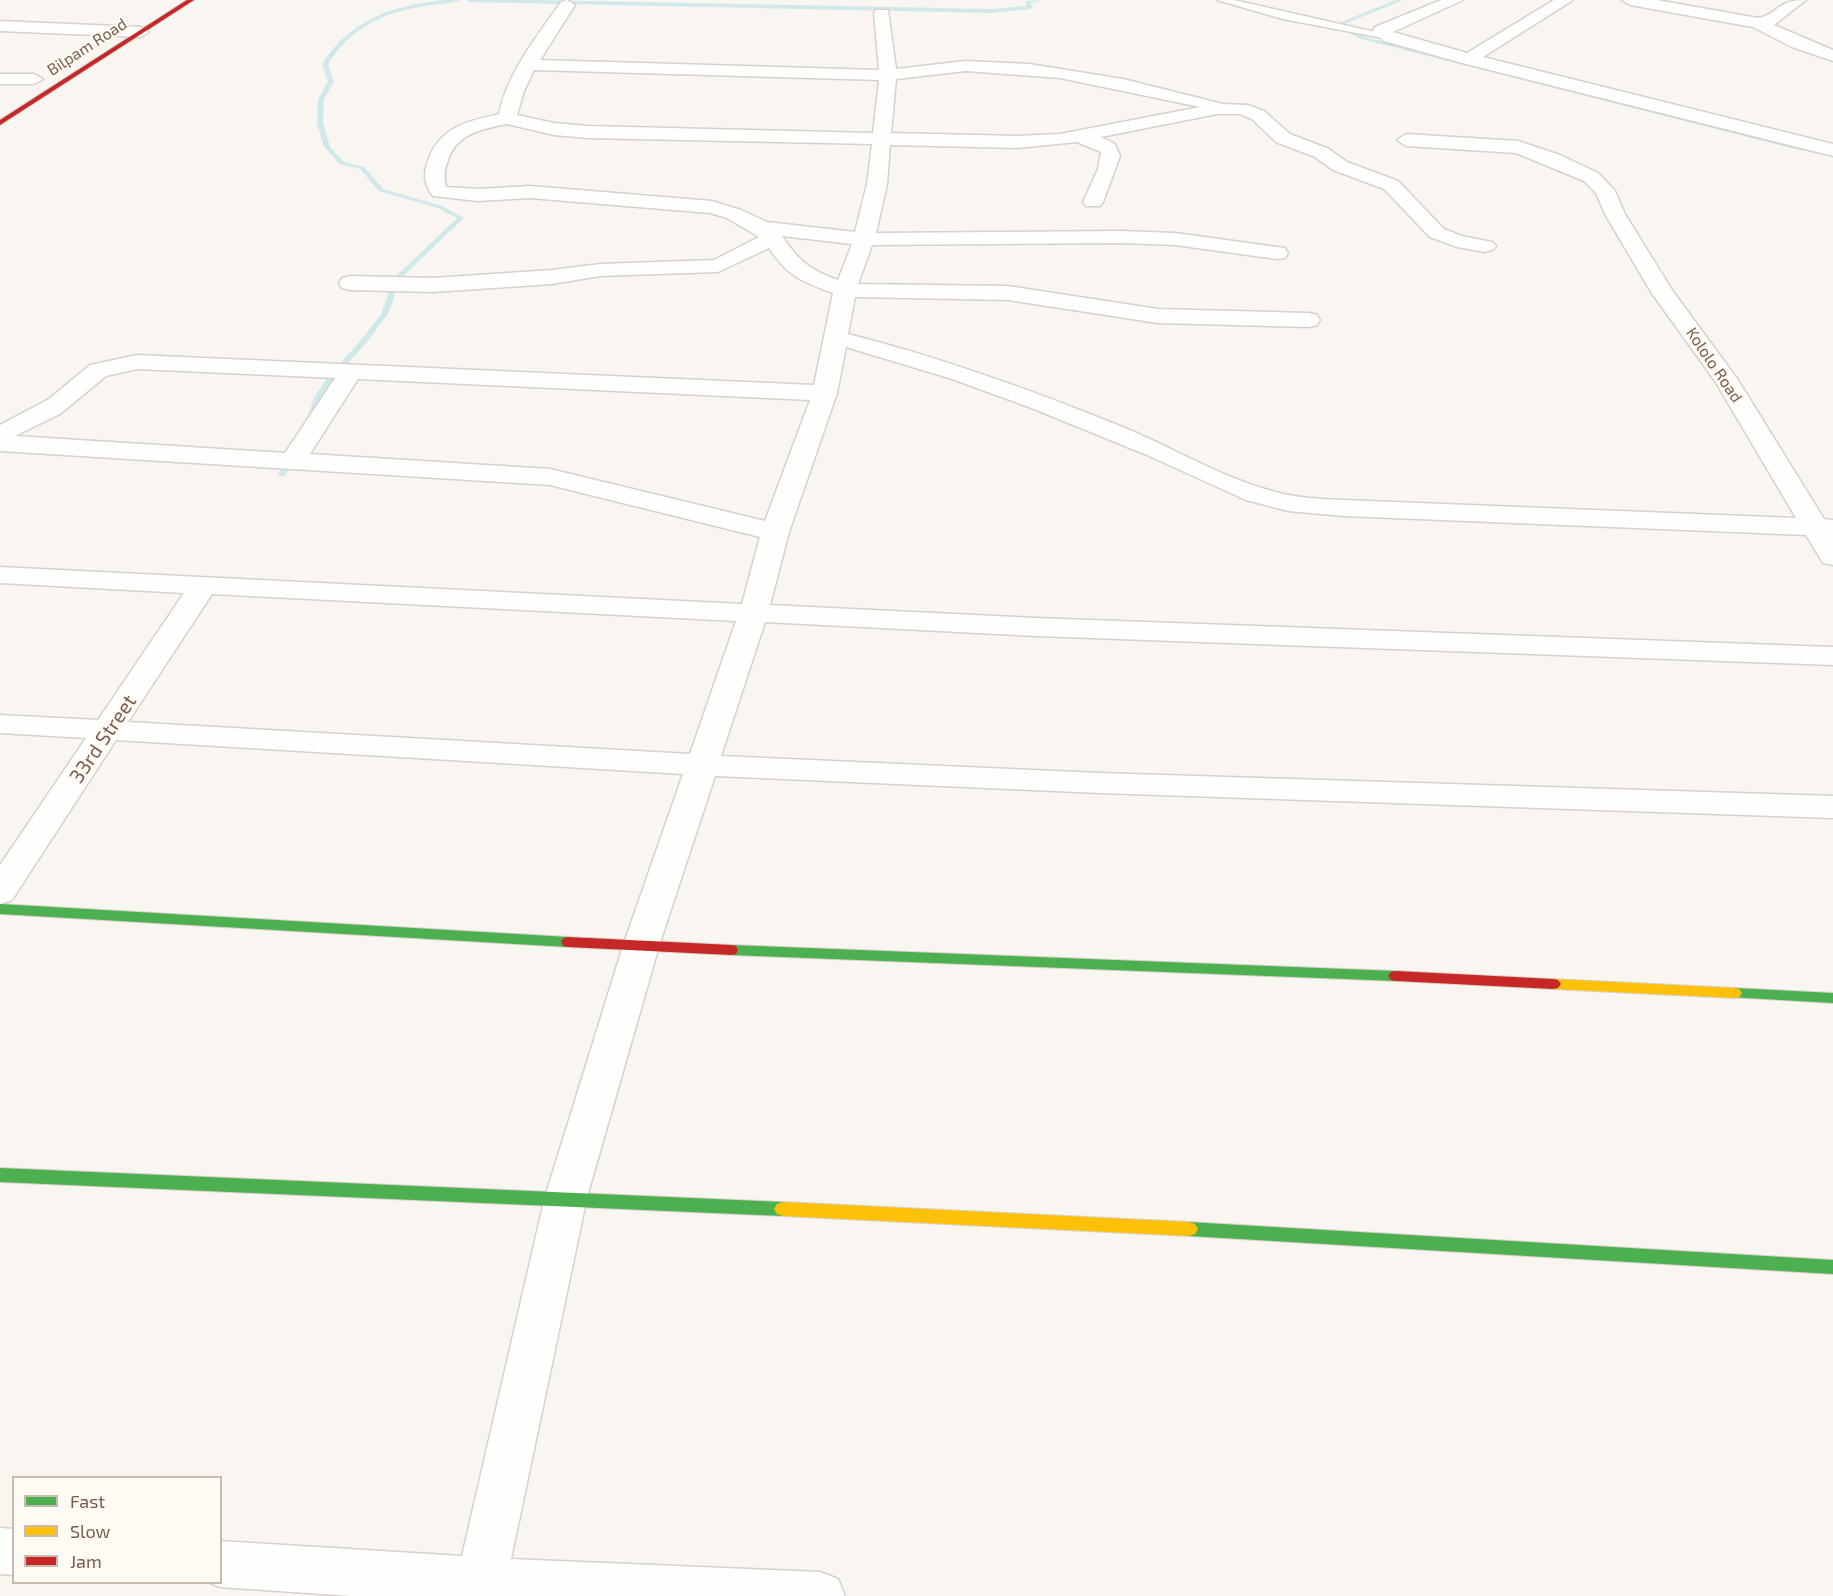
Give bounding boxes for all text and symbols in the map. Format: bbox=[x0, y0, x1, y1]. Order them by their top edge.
street label: Bilpam Road bbox=[44, 14, 130, 80]
street label: Kololo Road bbox=[1682, 324, 1746, 406]
street label: 33rd Street bbox=[65, 690, 141, 788]
legend bbox=[12, 1476, 222, 1584]
text: Fast bbox=[70, 1490, 105, 1512]
text: Slow bbox=[70, 1520, 110, 1542]
text: Jam bbox=[70, 1550, 102, 1572]

